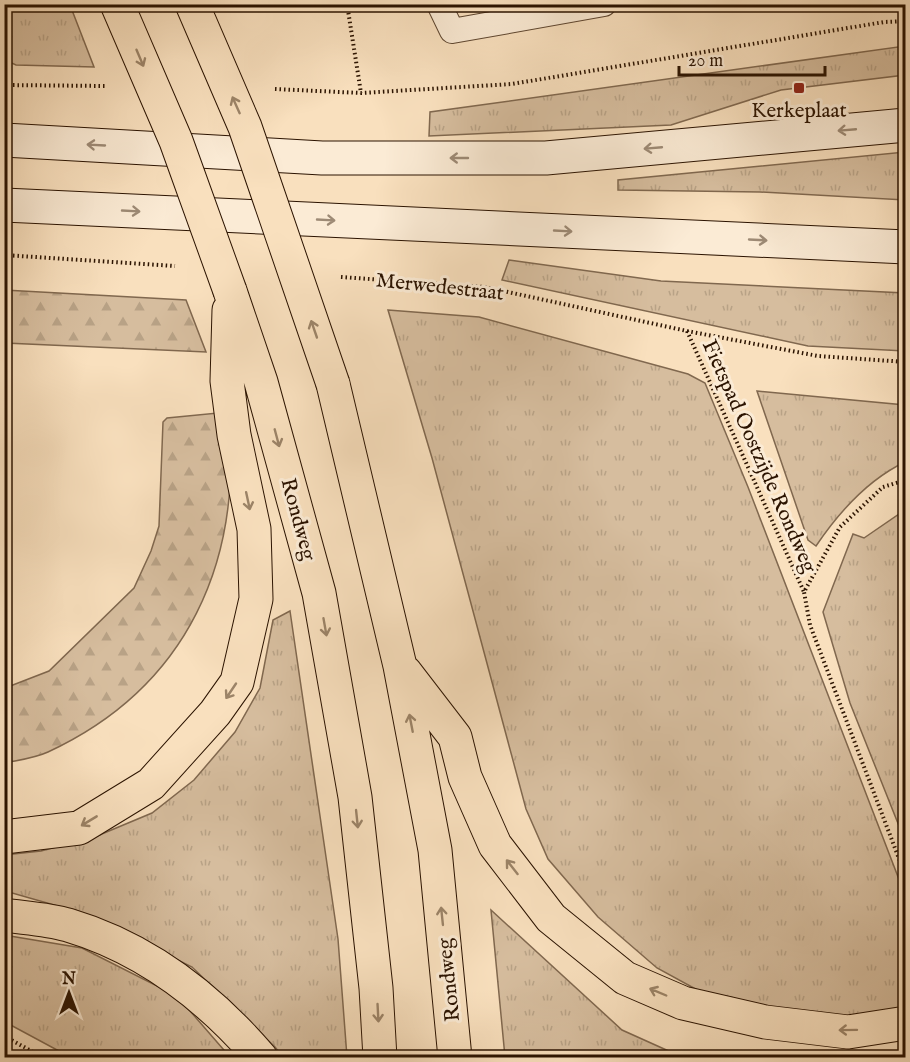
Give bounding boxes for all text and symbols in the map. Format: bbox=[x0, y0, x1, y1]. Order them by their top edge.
scale bar bbox=[679, 39, 824, 77]
one-way arrow bbox=[135, 49, 146, 67]
text: 20 m bbox=[688, 50, 723, 73]
marker: Kerkeplaat bbox=[792, 81, 806, 95]
one-way arrow bbox=[230, 97, 241, 115]
place label: Kerkeplaat bbox=[751, 98, 847, 125]
one-way arrow bbox=[838, 125, 858, 136]
one-way arrow bbox=[87, 140, 107, 151]
one-way arrow bbox=[644, 143, 663, 154]
one-way arrow bbox=[449, 152, 469, 164]
one-way arrow bbox=[121, 206, 141, 217]
one-way arrow bbox=[315, 215, 335, 226]
one-way arrow bbox=[553, 226, 573, 237]
one-way arrow bbox=[748, 235, 768, 246]
street label: Merwedestraat bbox=[374, 267, 505, 308]
one-way arrow bbox=[308, 320, 319, 339]
street label: Fietspad Oostzijde Rondweg bbox=[695, 336, 823, 578]
one-way arrow bbox=[271, 428, 283, 447]
street label: Rondweg bbox=[274, 475, 322, 564]
one-way arrow bbox=[243, 490, 254, 510]
one-way arrow bbox=[320, 617, 331, 636]
one-way arrow bbox=[224, 682, 237, 699]
one-way arrow bbox=[405, 714, 416, 734]
one-way arrow bbox=[352, 809, 363, 829]
one-way arrow bbox=[81, 816, 98, 828]
one-way arrow bbox=[506, 859, 519, 875]
one-way arrow bbox=[436, 906, 447, 926]
street label: Rondweg bbox=[432, 936, 467, 1023]
north arrow bbox=[39, 963, 99, 1023]
text: N bbox=[61, 970, 76, 990]
one-way arrow bbox=[649, 986, 667, 997]
one-way arrow bbox=[372, 1003, 383, 1023]
one-way arrow bbox=[838, 1025, 858, 1036]

